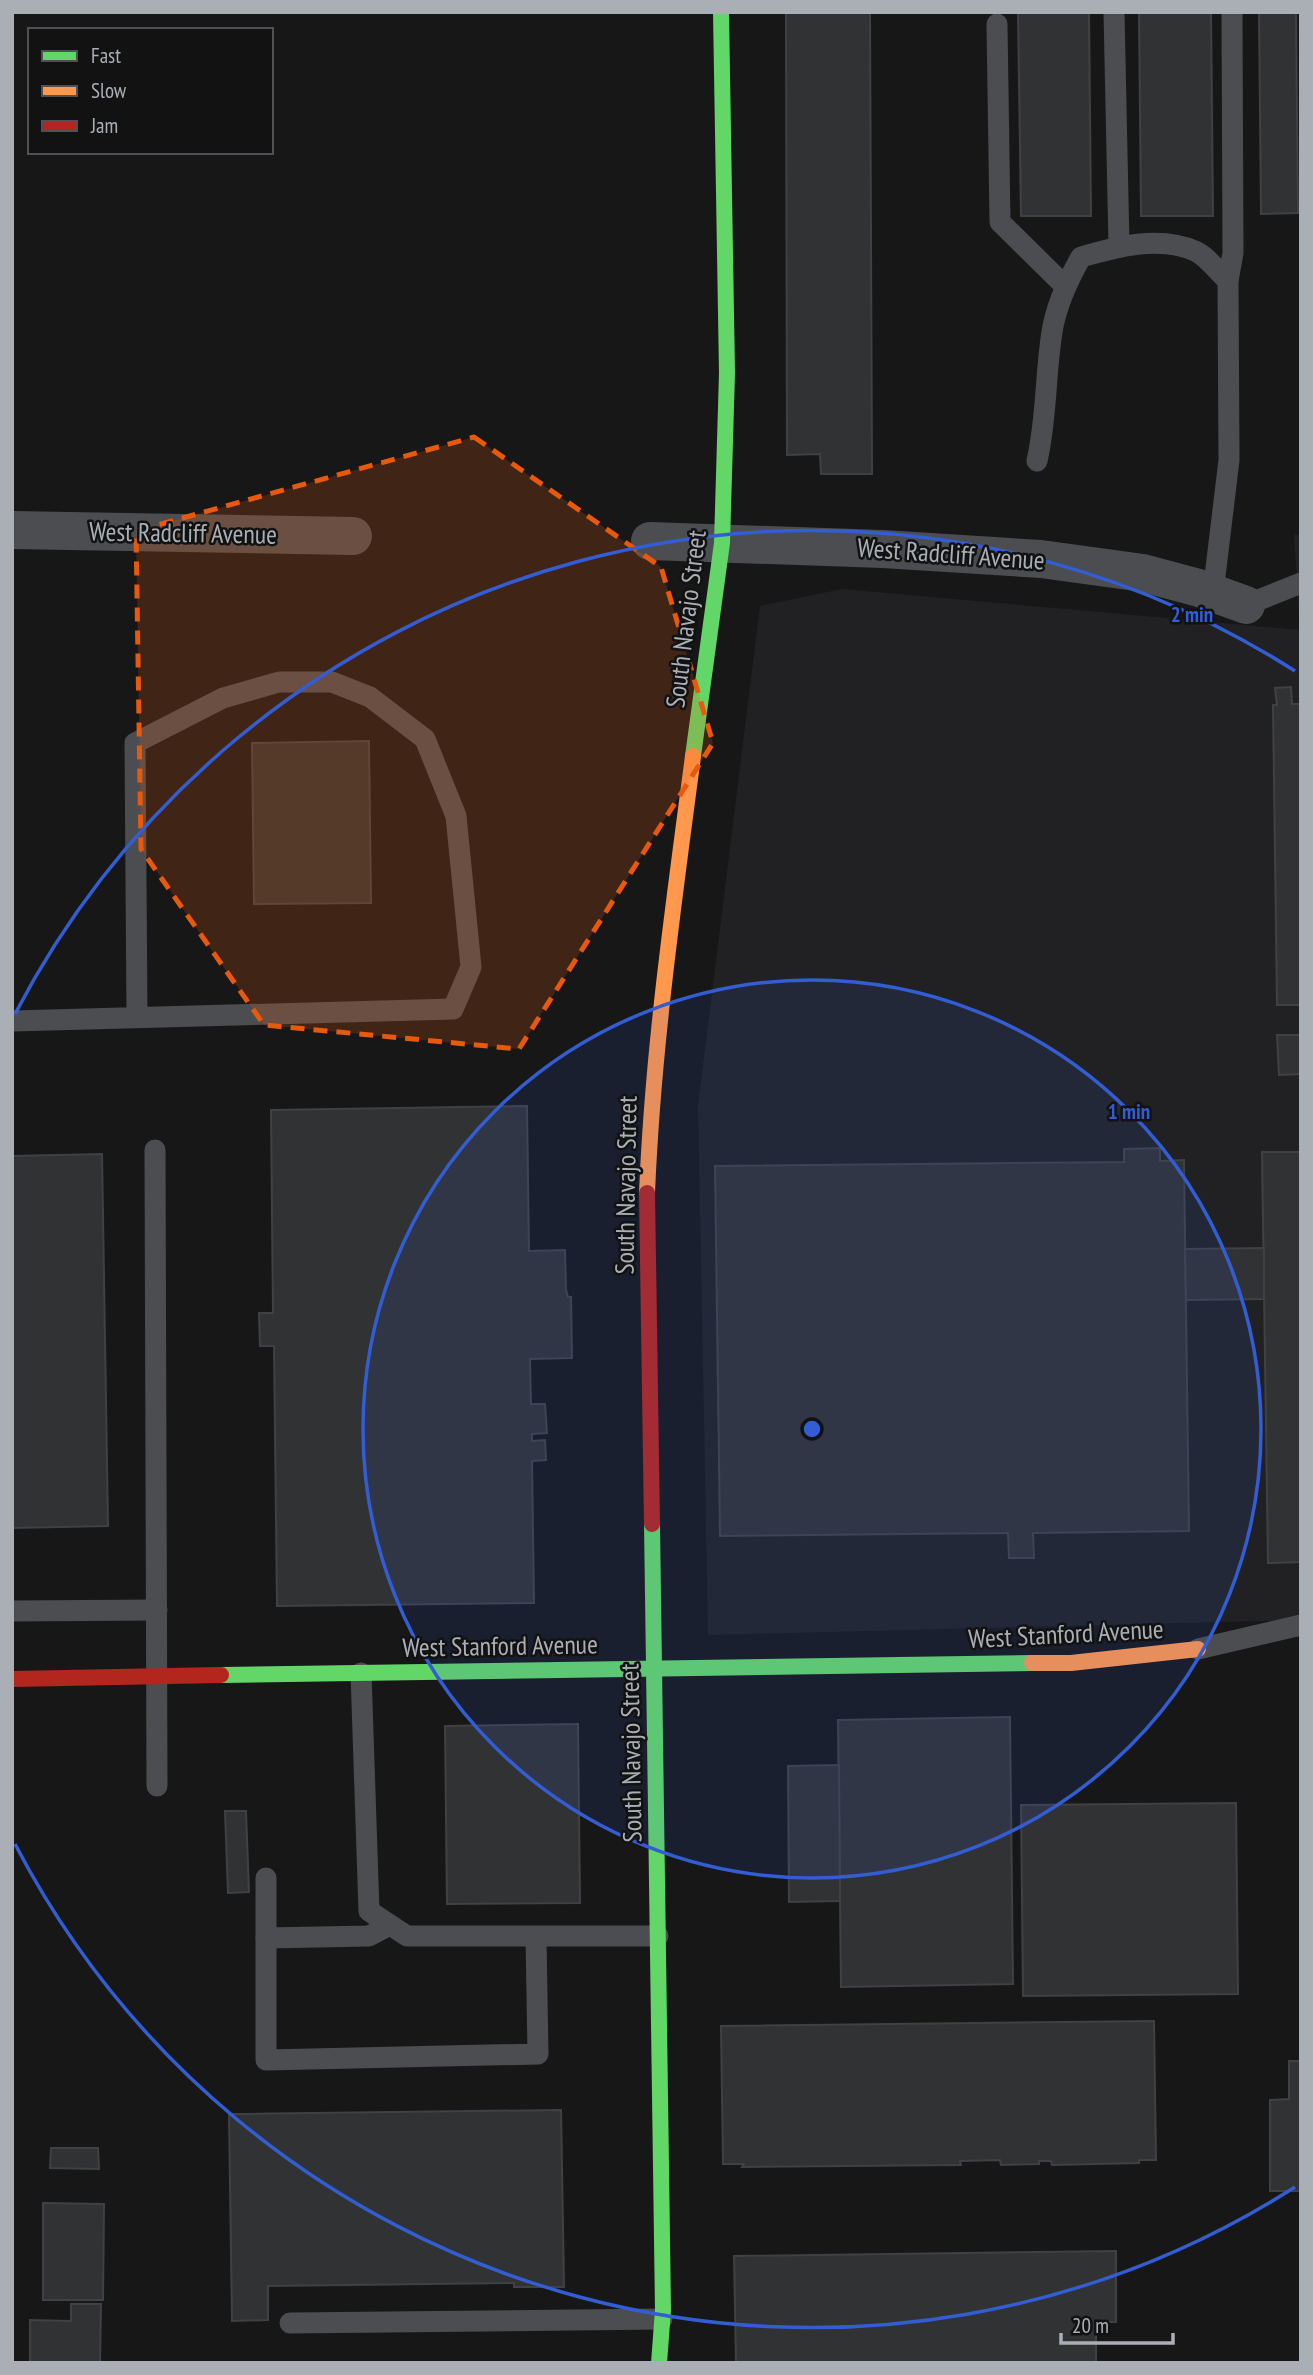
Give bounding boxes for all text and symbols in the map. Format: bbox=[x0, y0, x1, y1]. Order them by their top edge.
legend bbox=[28, 28, 273, 154]
text: Fast bbox=[91, 42, 121, 69]
text: Slow bbox=[91, 77, 127, 104]
text: Jam bbox=[90, 112, 118, 139]
street label: West Radcliff Avenue bbox=[89, 514, 277, 551]
street label: South Navajo Street bbox=[658, 528, 713, 710]
street label: West Radcliff Avenue bbox=[856, 530, 1046, 577]
text: 2 min bbox=[1171, 601, 1213, 628]
street label: South Navajo Street bbox=[607, 1095, 644, 1275]
text: 1 min bbox=[1108, 1098, 1150, 1125]
centre of rings bbox=[800, 1417, 824, 1441]
street label: West Stanford Avenue bbox=[968, 1612, 1164, 1655]
street label: West Stanford Avenue bbox=[402, 1627, 598, 1664]
street label: South Navajo Street bbox=[612, 1663, 649, 1843]
scale bar bbox=[1061, 2302, 1173, 2346]
text: 20 m bbox=[1072, 2312, 1109, 2339]

